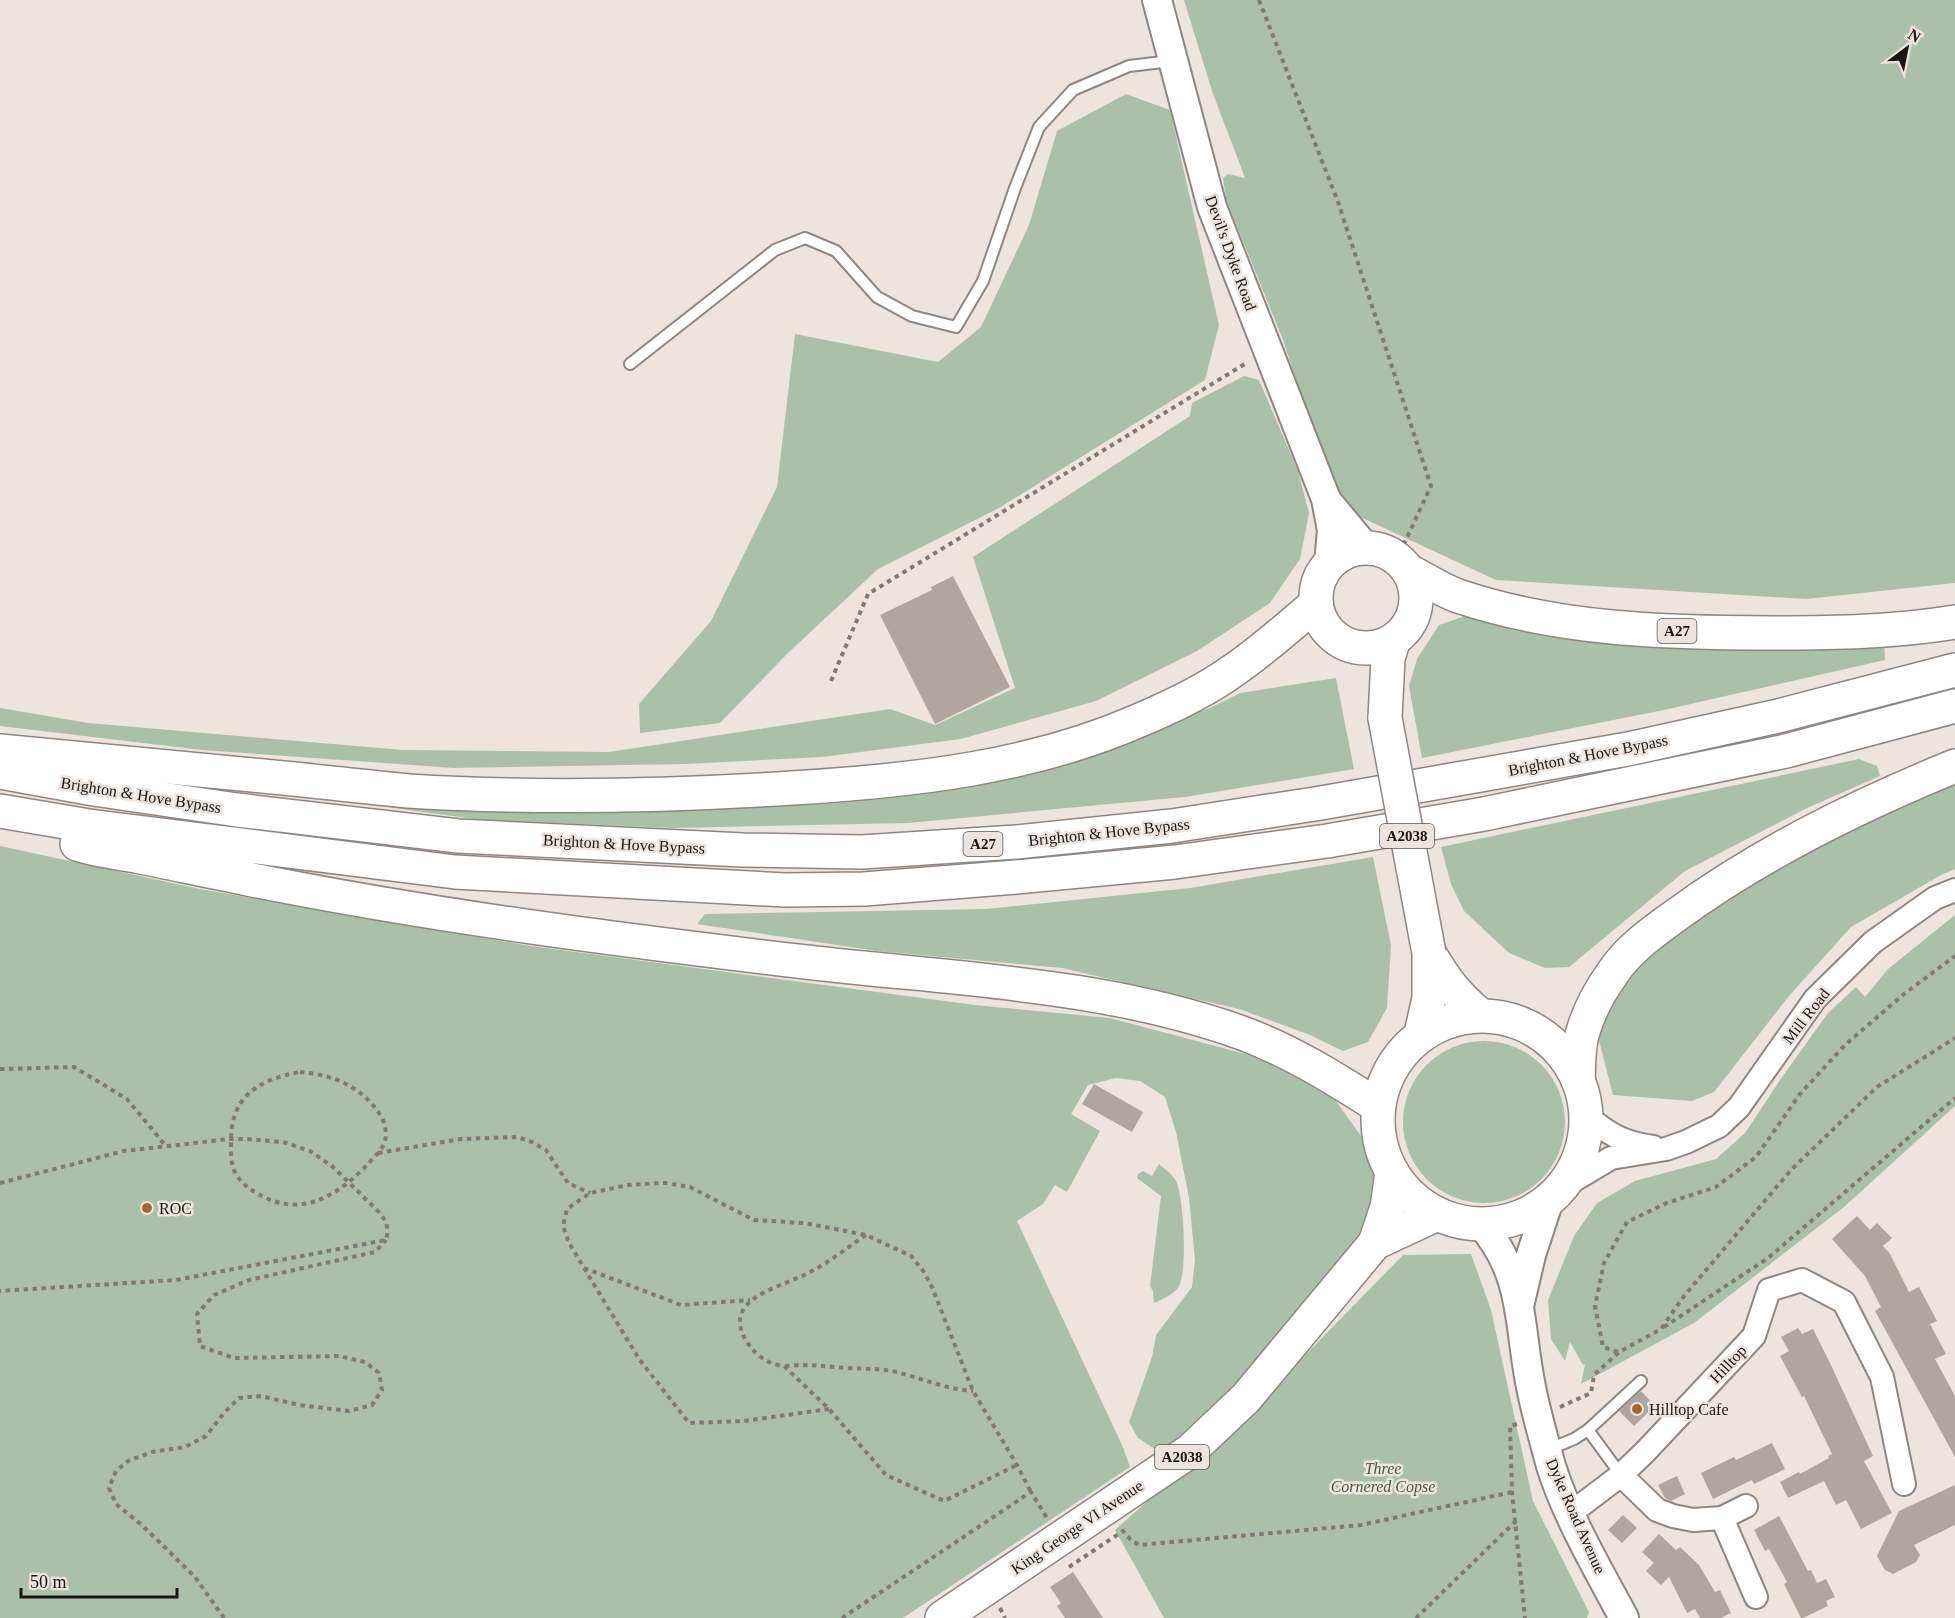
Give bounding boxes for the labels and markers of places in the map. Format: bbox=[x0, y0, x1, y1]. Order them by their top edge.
place label: ROC bbox=[159, 1200, 192, 1217]
marker: ROC bbox=[140, 1201, 154, 1215]
place label: Hilltop Cafe bbox=[1649, 1401, 1729, 1419]
marker: Hilltop Cafe bbox=[1630, 1402, 1644, 1416]

